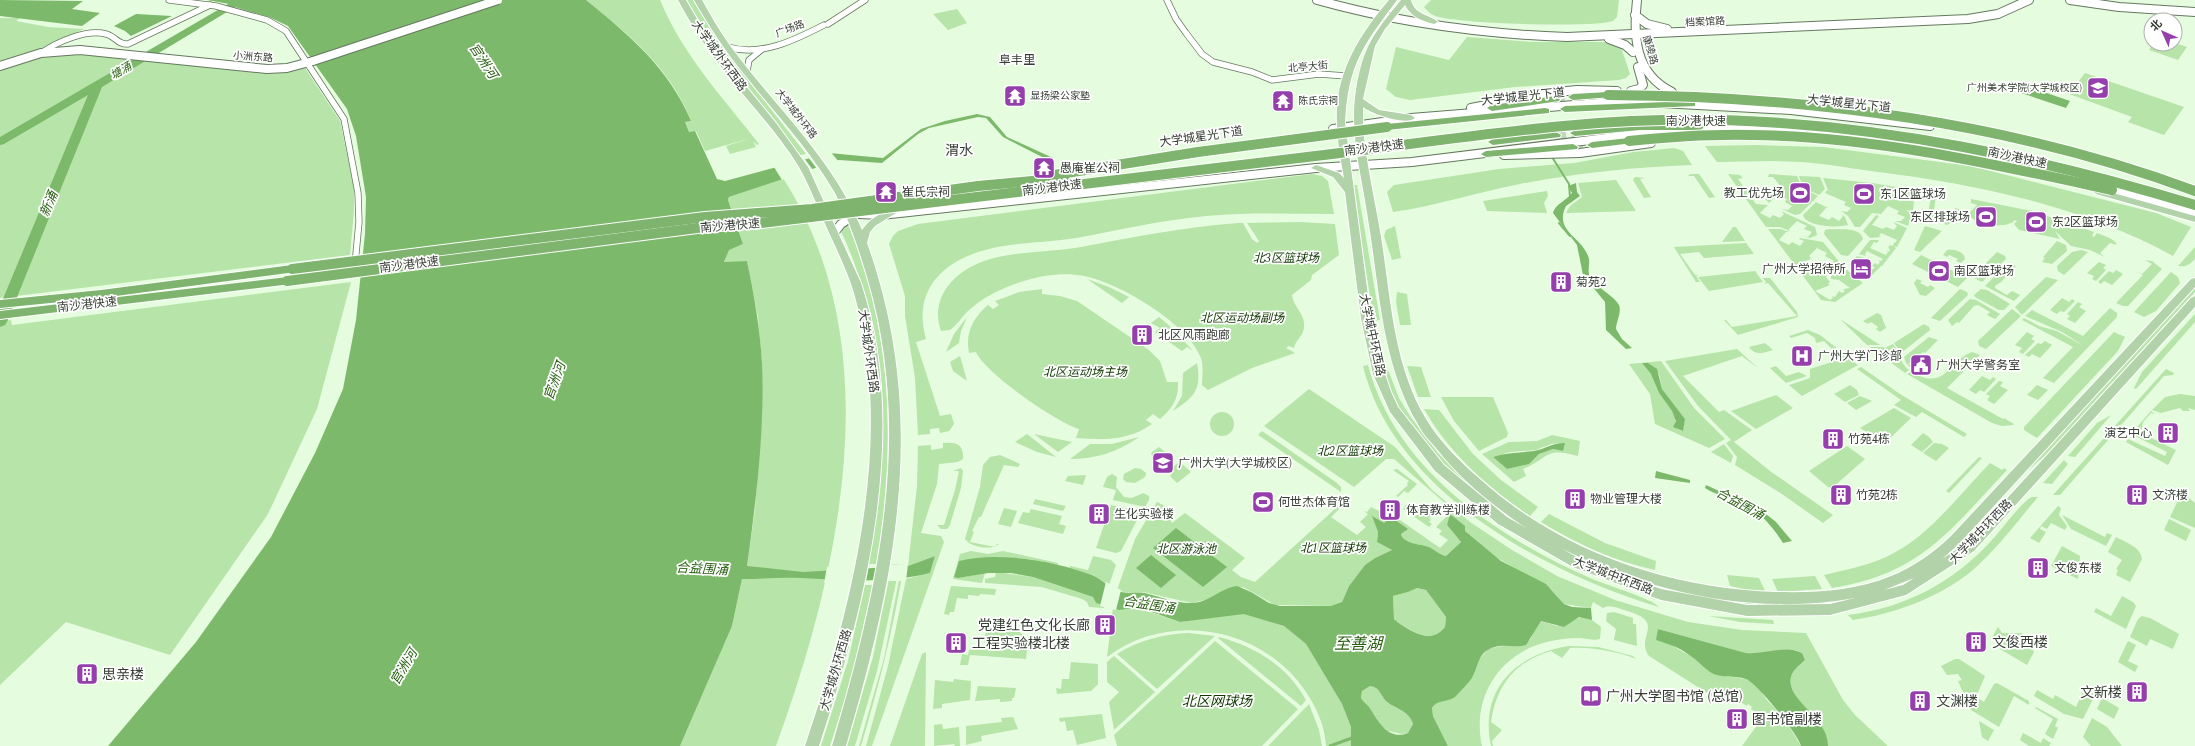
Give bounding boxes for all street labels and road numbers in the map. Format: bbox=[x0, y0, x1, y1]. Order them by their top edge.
street label: 档案馆路 bbox=[1685, 13, 1725, 31]
street label: 大学城外环西路 bbox=[687, 16, 751, 96]
street label: 广场路 bbox=[773, 16, 807, 42]
street label: 康陵路 bbox=[1638, 33, 1662, 67]
street label: 小洲东路 bbox=[232, 48, 274, 66]
street label: 北亭大街 bbox=[1287, 57, 1329, 77]
street label: 大学城星光下道 bbox=[1480, 83, 1566, 111]
street label: 大学城外环路 bbox=[771, 85, 821, 143]
street label: 大学城星光下道 bbox=[1806, 90, 1892, 118]
street label: 南沙港快速 bbox=[1666, 112, 1726, 131]
street label: 大学城星光下道 bbox=[1158, 122, 1244, 152]
street label: 南沙港快速 bbox=[1343, 135, 1405, 161]
street label: 南沙港快速 bbox=[1986, 142, 2048, 174]
street label: 南沙港快速 bbox=[1021, 175, 1083, 201]
street label: 南沙港快速 bbox=[699, 214, 761, 238]
street label: 南沙港快速 bbox=[378, 252, 440, 278]
street label: 南沙港快速 bbox=[56, 292, 118, 318]
street label: 大学城中环西路 bbox=[1354, 292, 1390, 378]
street label: 大学城外环西路 bbox=[853, 308, 883, 394]
street label: 大学城中环西路 bbox=[1945, 495, 2017, 569]
street label: 大学城中环西路 bbox=[1570, 552, 1656, 600]
street label: 大学城外环西路 bbox=[815, 627, 857, 713]

